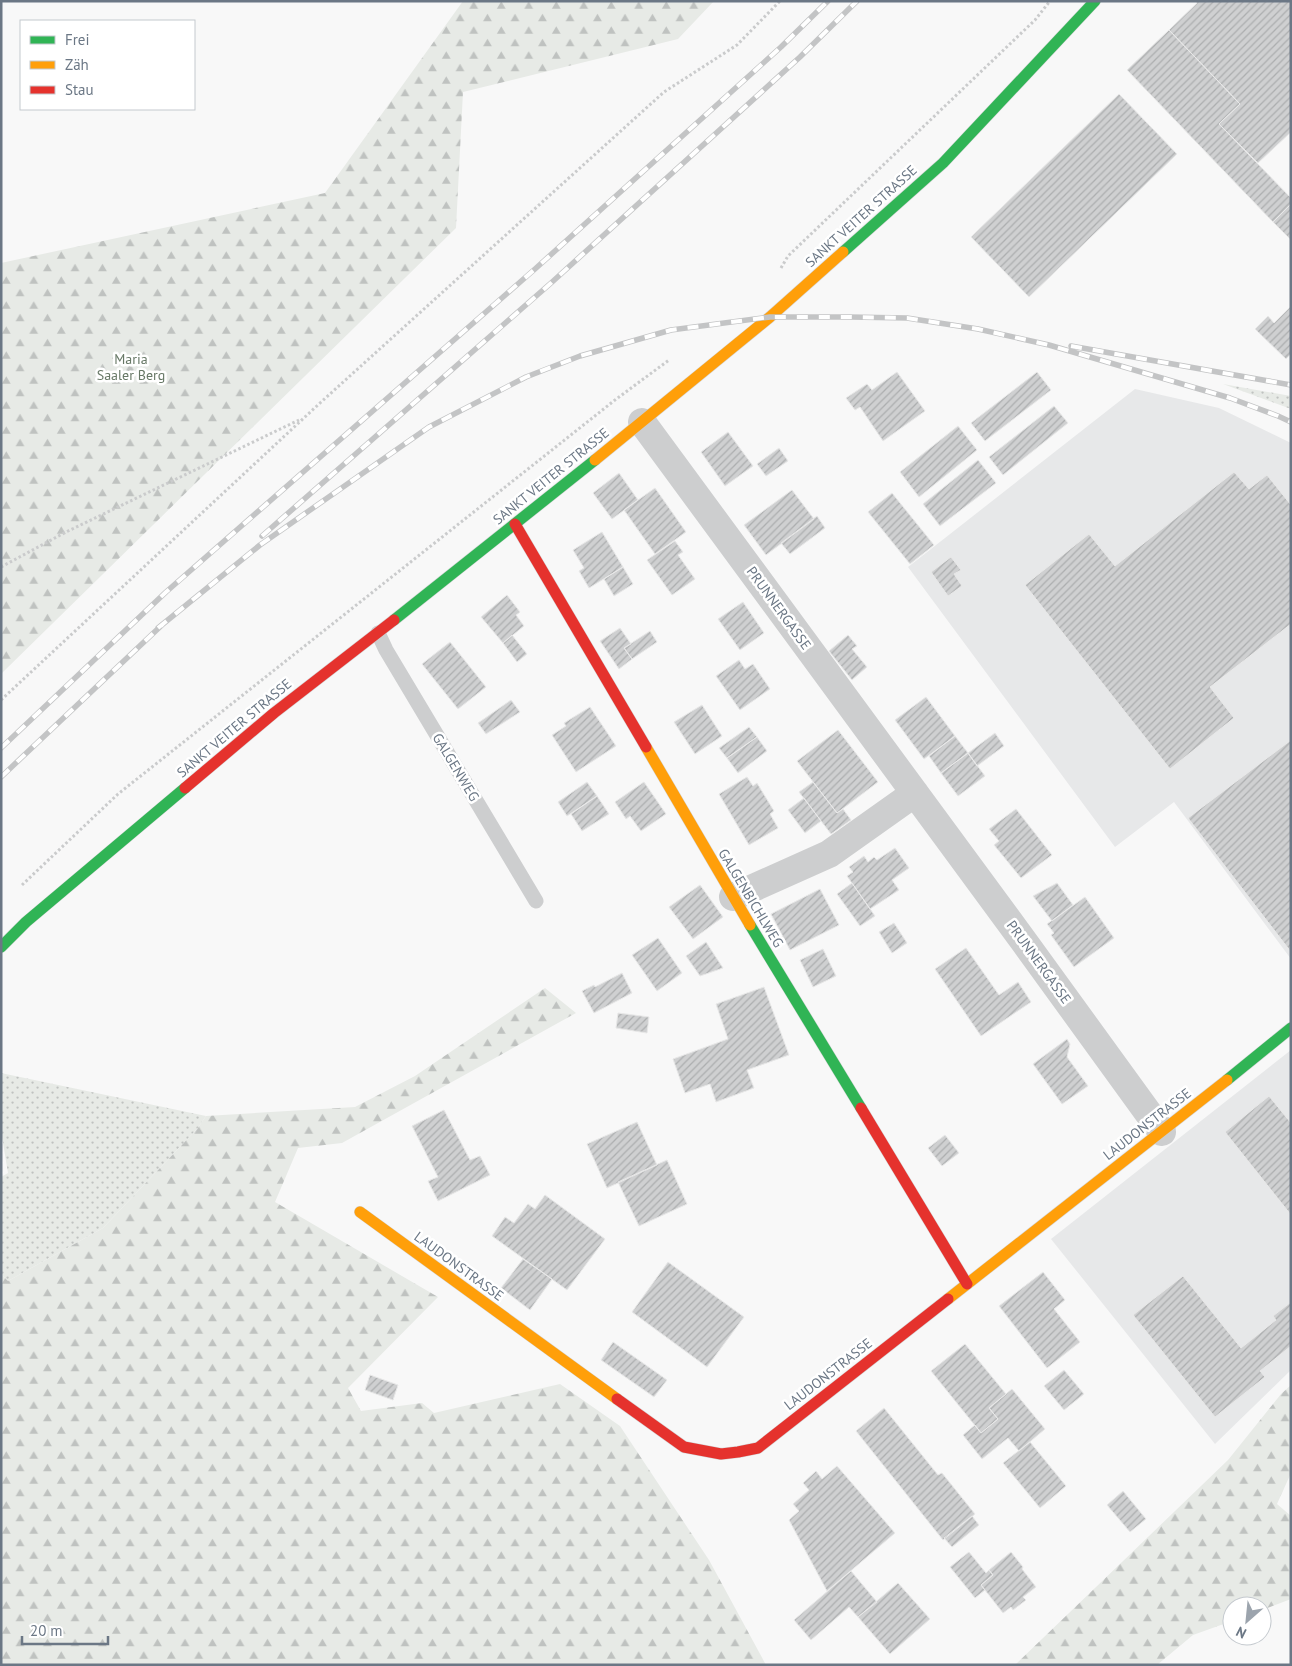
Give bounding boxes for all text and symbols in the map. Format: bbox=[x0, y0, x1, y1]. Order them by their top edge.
legend bbox=[20, 20, 195, 110]
text: Frei bbox=[65, 30, 90, 49]
text: Zäh bbox=[65, 55, 89, 74]
text: Stau bbox=[65, 80, 94, 99]
street label: SANKT VEITER STRASSE bbox=[801, 161, 921, 271]
park label: Maria Saaler Berg bbox=[97, 350, 165, 384]
street label: SANKT VEITER STRASSE bbox=[489, 424, 613, 528]
street label: PRUNNERGASSE bbox=[743, 563, 815, 653]
street label: SANKT VEITER STRASSE bbox=[173, 675, 295, 781]
street label: GALGENWEG bbox=[429, 730, 483, 804]
street label: GALGENBICHLWEG bbox=[714, 845, 788, 951]
street label: PRUNNERGASSE bbox=[1003, 917, 1075, 1007]
street label: LAUDONSTRASSE bbox=[1099, 1084, 1195, 1164]
street label: LAUDONSTRASSE bbox=[411, 1227, 507, 1305]
street label: LAUDONSTRASSE bbox=[780, 1334, 876, 1414]
north arrow bbox=[1222, 1596, 1272, 1646]
scale bar bbox=[22, 1614, 109, 1646]
text: 20 m bbox=[30, 1621, 63, 1640]
text: N bbox=[1233, 1622, 1249, 1643]

